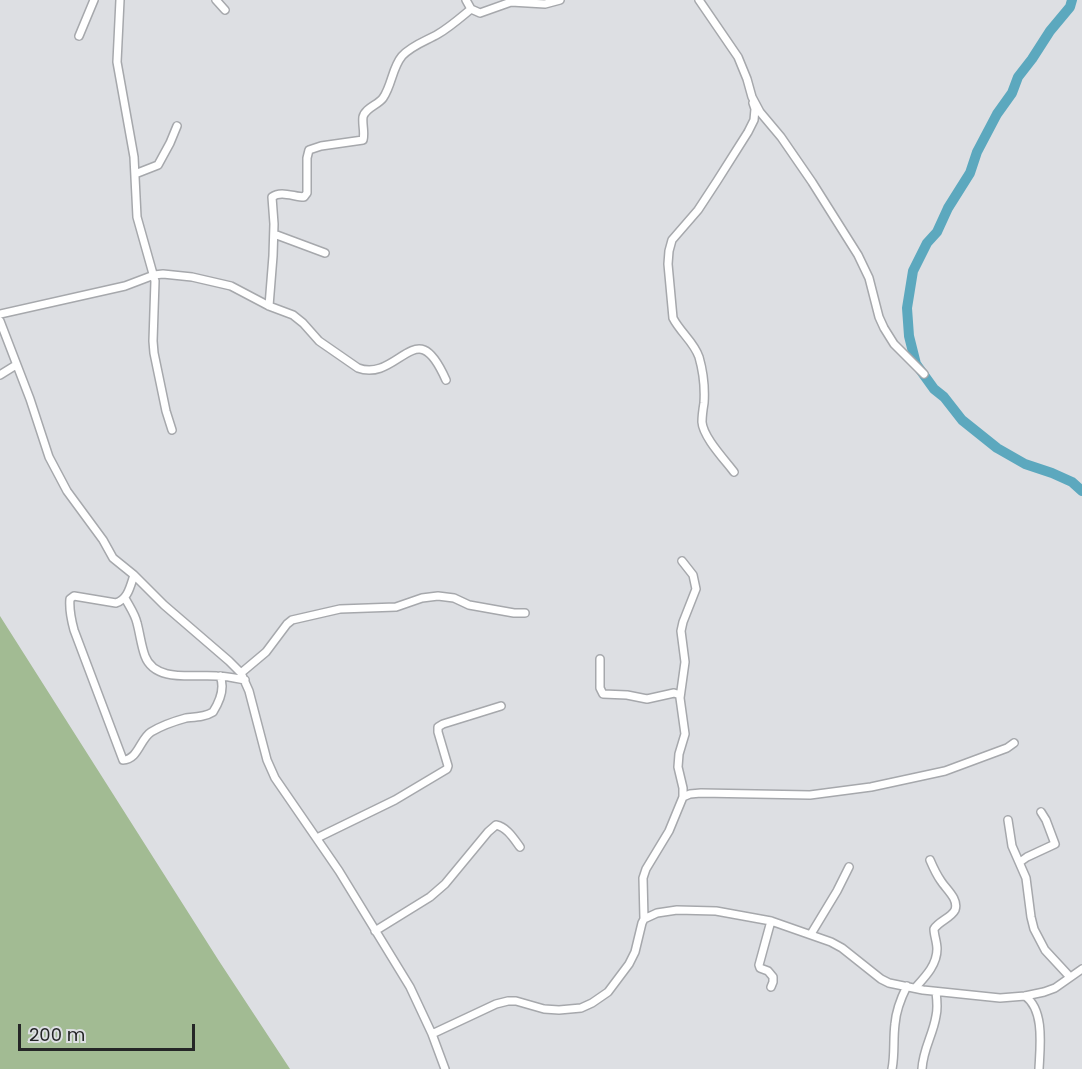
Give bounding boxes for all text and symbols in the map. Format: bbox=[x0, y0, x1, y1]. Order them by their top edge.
scale bar bbox=[21, 1012, 198, 1050]
text: 200 m bbox=[29, 1022, 85, 1047]

